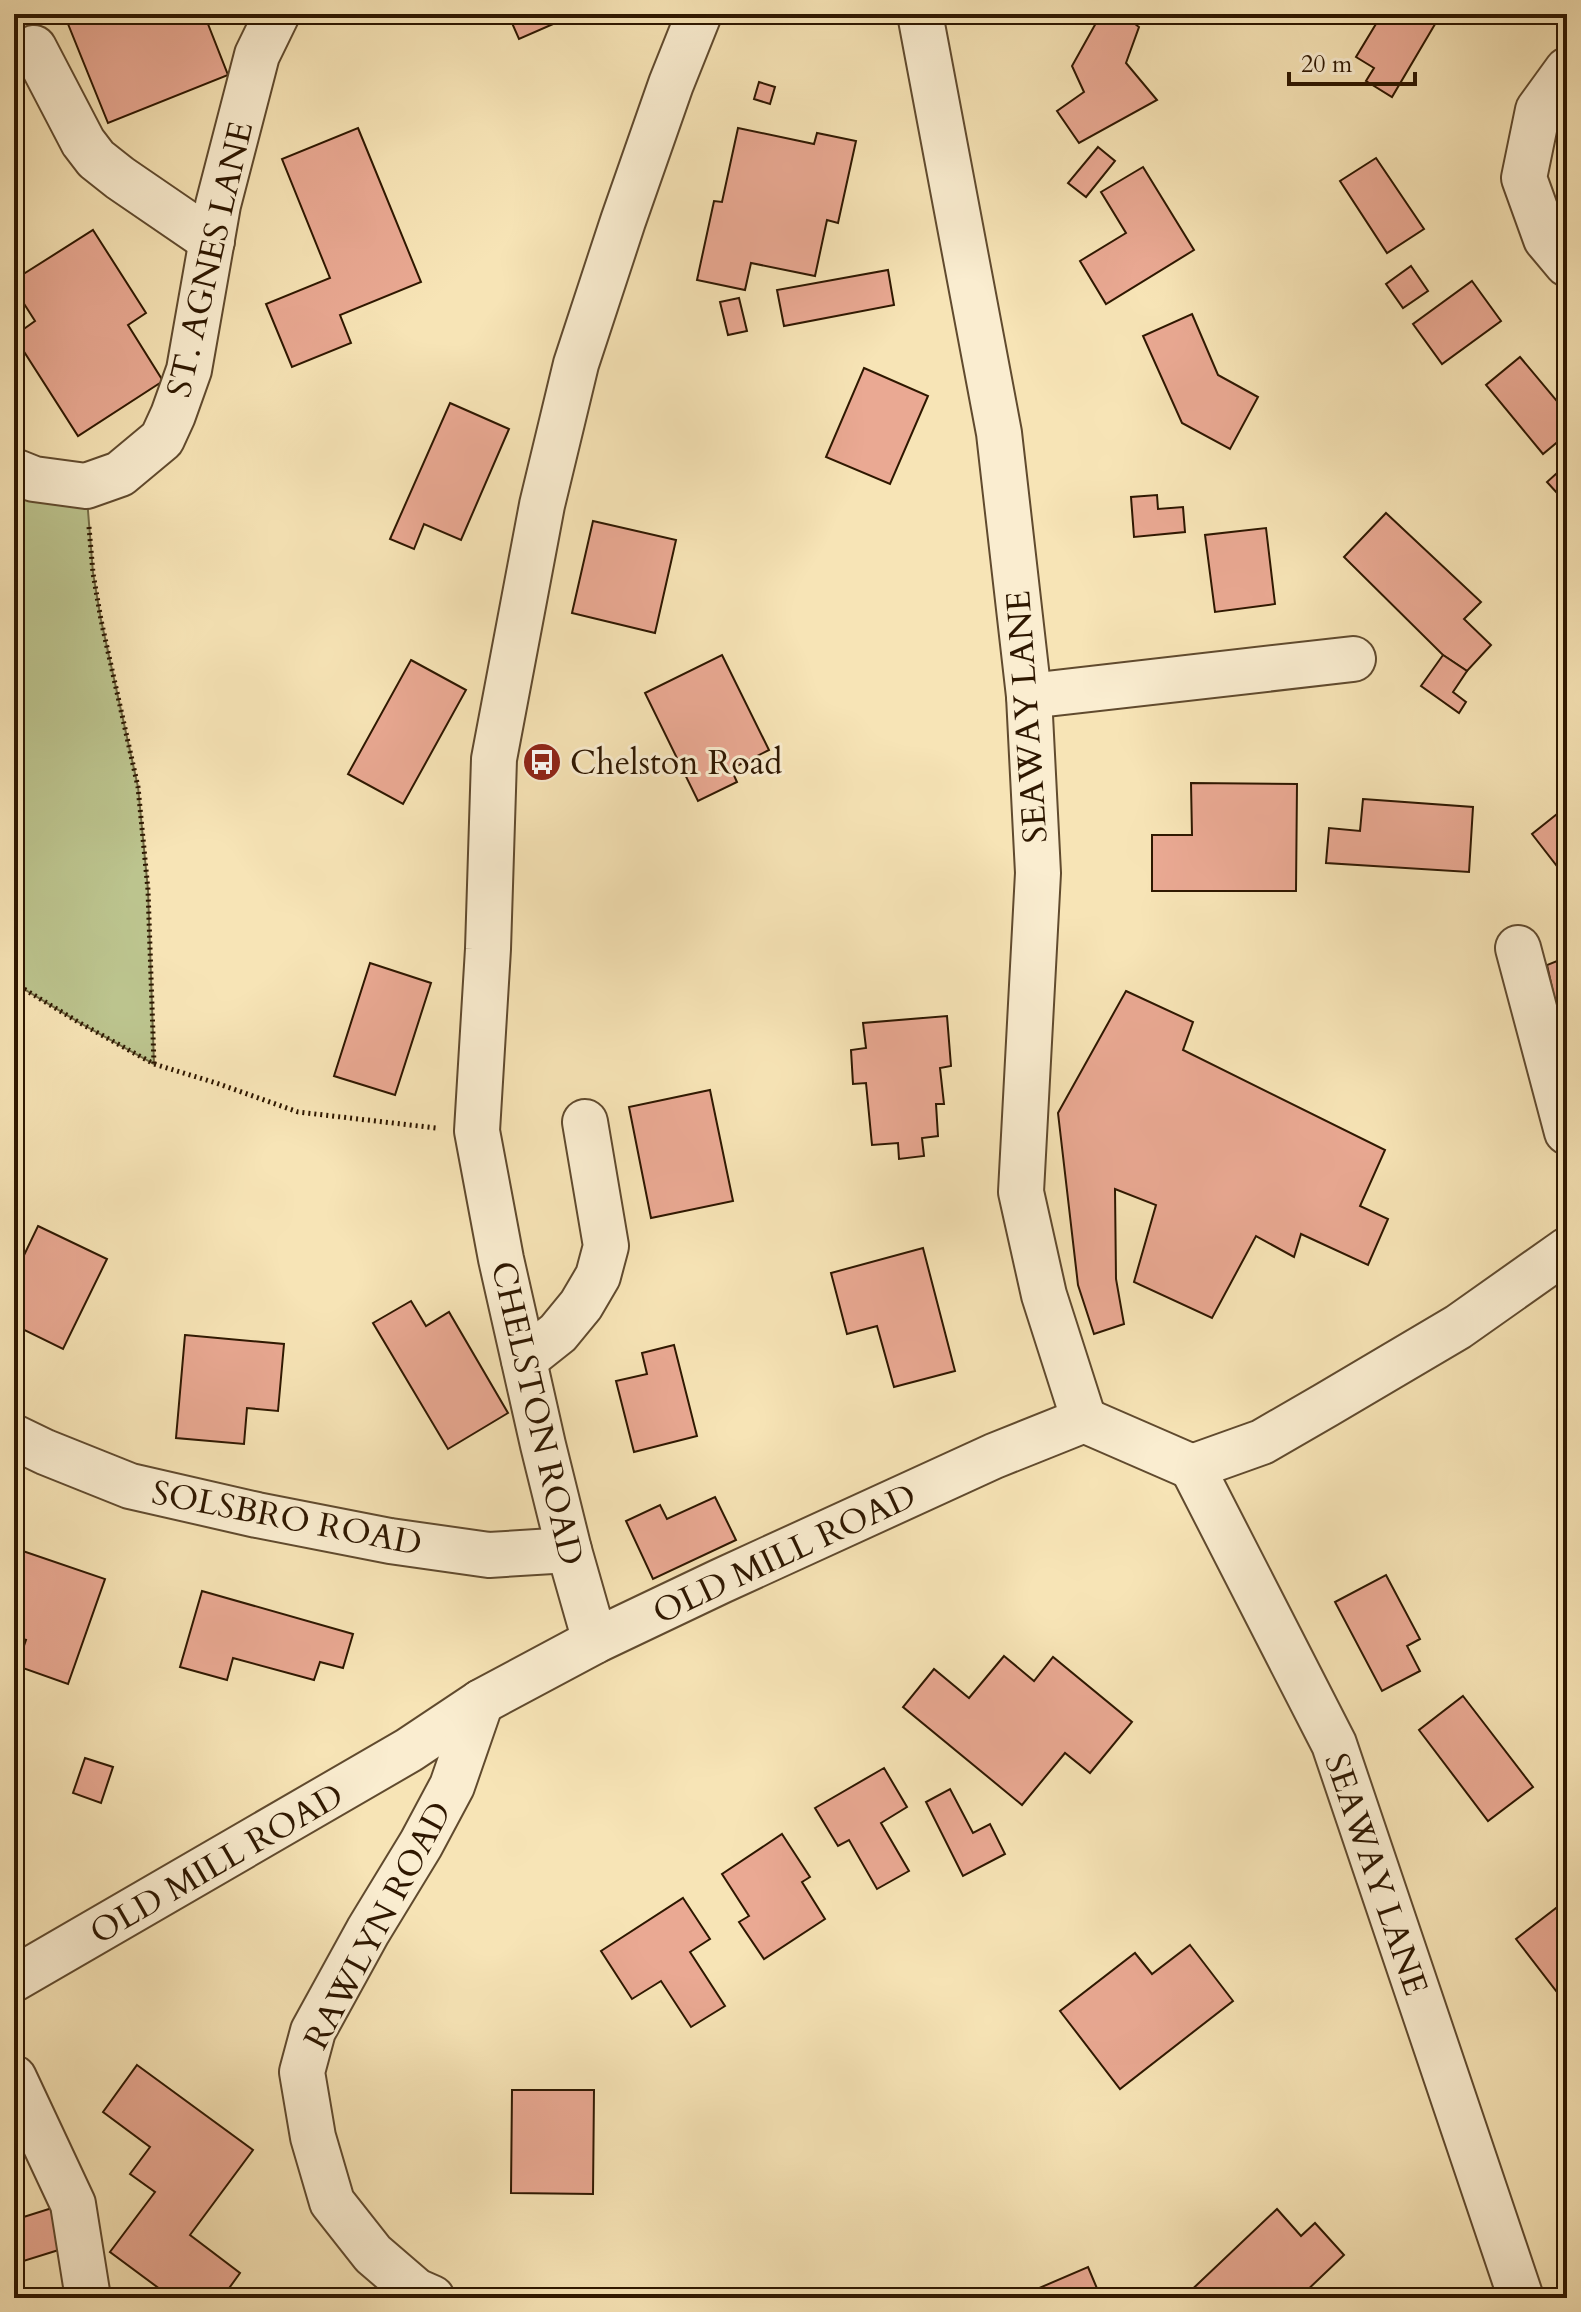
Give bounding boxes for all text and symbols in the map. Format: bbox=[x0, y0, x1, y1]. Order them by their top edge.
scale bar bbox=[1289, 36, 1415, 86]
text: 20 m bbox=[1301, 48, 1353, 81]
street label: ST. AGNES LANE bbox=[156, 117, 264, 402]
street label: SEAWAY LANE bbox=[995, 589, 1059, 845]
place label: Chelston Road bbox=[570, 740, 782, 786]
bus stop icon: Chelston Road bbox=[521, 741, 563, 783]
street label: CHELSTON ROAD bbox=[480, 1257, 594, 1570]
street label: SOLSBRO ROAD bbox=[148, 1469, 426, 1567]
street label: OLD MILL ROAD bbox=[645, 1473, 923, 1635]
street label: SEAWAY LANE bbox=[1313, 1747, 1439, 2002]
street label: OLD MILL ROAD bbox=[81, 1773, 352, 1955]
street label: RAWLYN ROAD bbox=[293, 1794, 463, 2057]

